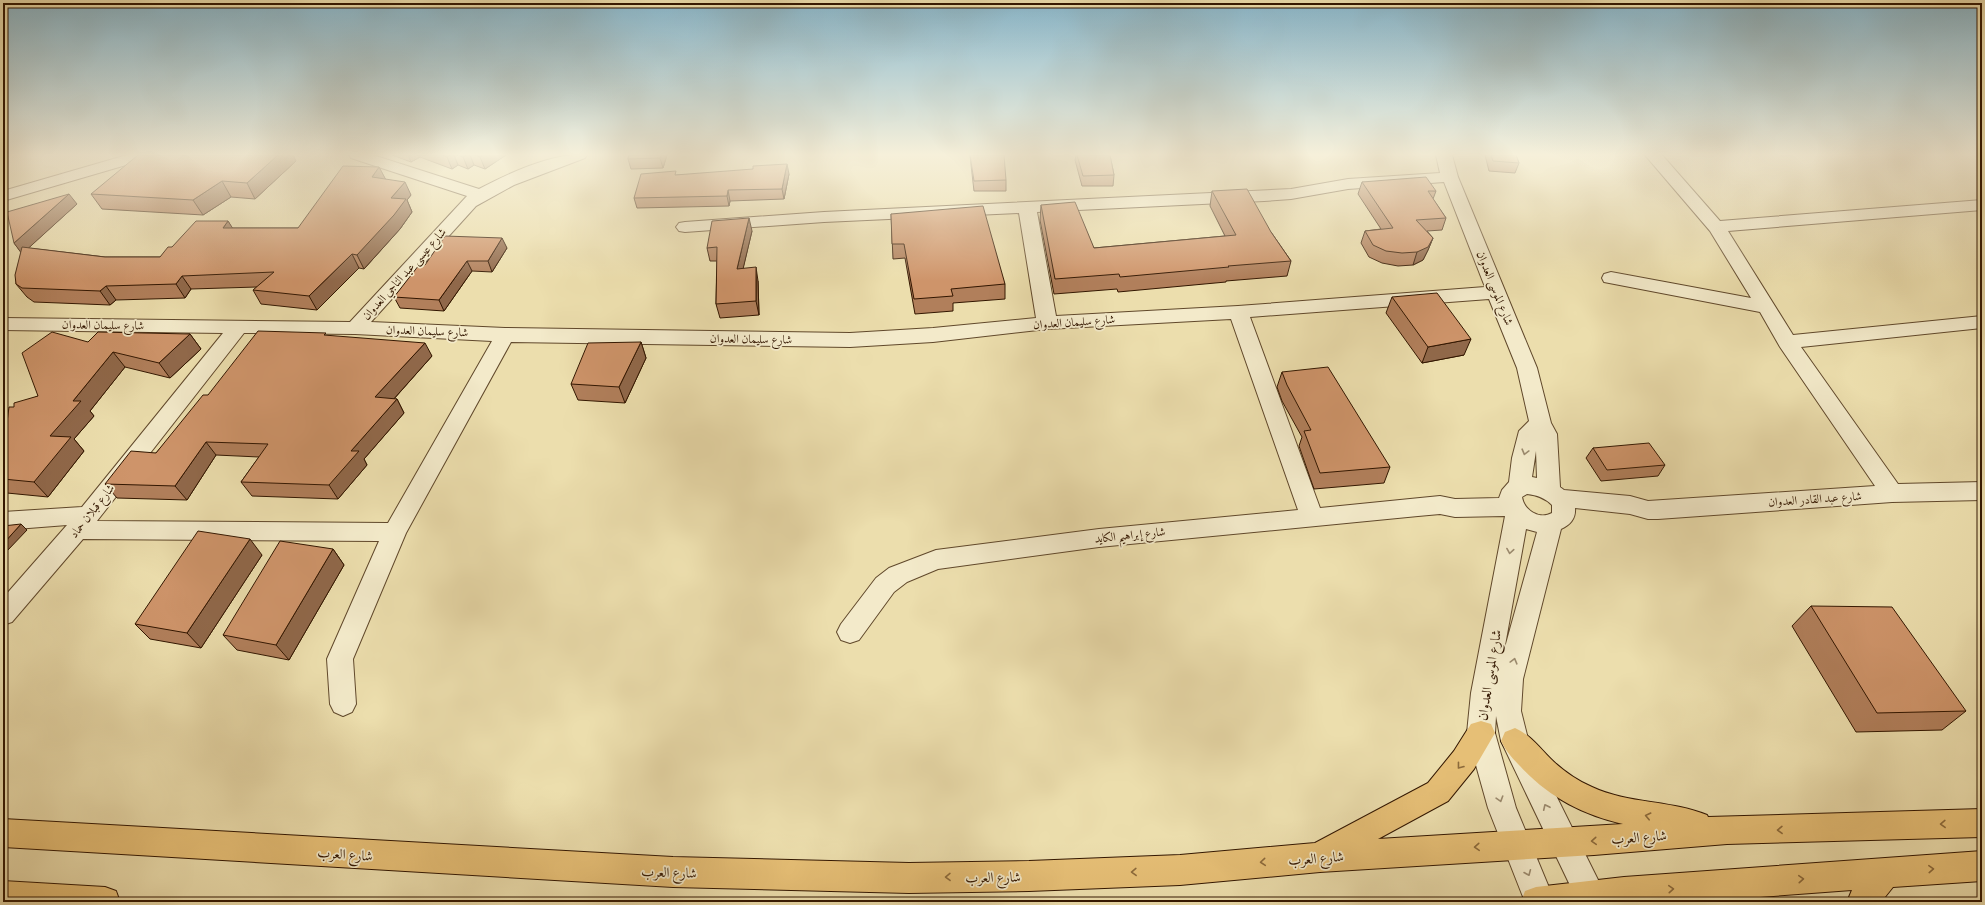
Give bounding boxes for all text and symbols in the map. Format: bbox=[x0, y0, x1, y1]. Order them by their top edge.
street label: شارع عيسى عبد الناجي العدوان bbox=[358, 224, 452, 326]
street label: شارع الموسى العدوان bbox=[1470, 248, 1517, 329]
street label: شارع سليمان العدوان bbox=[1032, 311, 1116, 336]
street label: شارع سليمان العدوان bbox=[62, 316, 144, 337]
street label: شارع سليمان العدوان bbox=[386, 322, 469, 343]
street label: شارع سليمان العدوان bbox=[710, 330, 792, 351]
one-way arrow bbox=[1521, 449, 1529, 455]
street label: شارع قبلان حماد bbox=[66, 481, 121, 543]
street label: شارع عبد القادر العدوان bbox=[1768, 488, 1863, 513]
street label: شارع إبراهيم الكايد bbox=[1094, 523, 1167, 551]
one-way arrow bbox=[1506, 548, 1515, 554]
street label: شارع الموسى العدوان bbox=[1474, 628, 1508, 722]
one-way arrow bbox=[1510, 658, 1518, 665]
one-way arrow bbox=[1457, 761, 1464, 768]
one-way arrow bbox=[1495, 796, 1503, 803]
one-way arrow bbox=[1543, 804, 1551, 811]
one-way arrow bbox=[1644, 812, 1651, 820]
one-way arrow bbox=[1940, 820, 1946, 828]
one-way arrow bbox=[1777, 825, 1783, 834]
street label: شارع العرب bbox=[1611, 827, 1668, 851]
one-way arrow bbox=[1591, 836, 1597, 845]
one-way arrow bbox=[1474, 843, 1480, 852]
street label: شارع العرب bbox=[316, 844, 373, 868]
street label: شارع العرب bbox=[1288, 848, 1345, 872]
one-way arrow bbox=[1260, 857, 1266, 866]
street label: شارع العرب bbox=[641, 863, 697, 885]
one-way arrow bbox=[1928, 865, 1934, 874]
one-way arrow bbox=[1131, 867, 1137, 876]
street label: شارع العرب bbox=[965, 869, 1021, 889]
one-way arrow bbox=[1523, 869, 1531, 877]
one-way arrow bbox=[945, 873, 951, 881]
one-way arrow bbox=[1798, 874, 1804, 883]
one-way arrow bbox=[1668, 884, 1674, 893]

